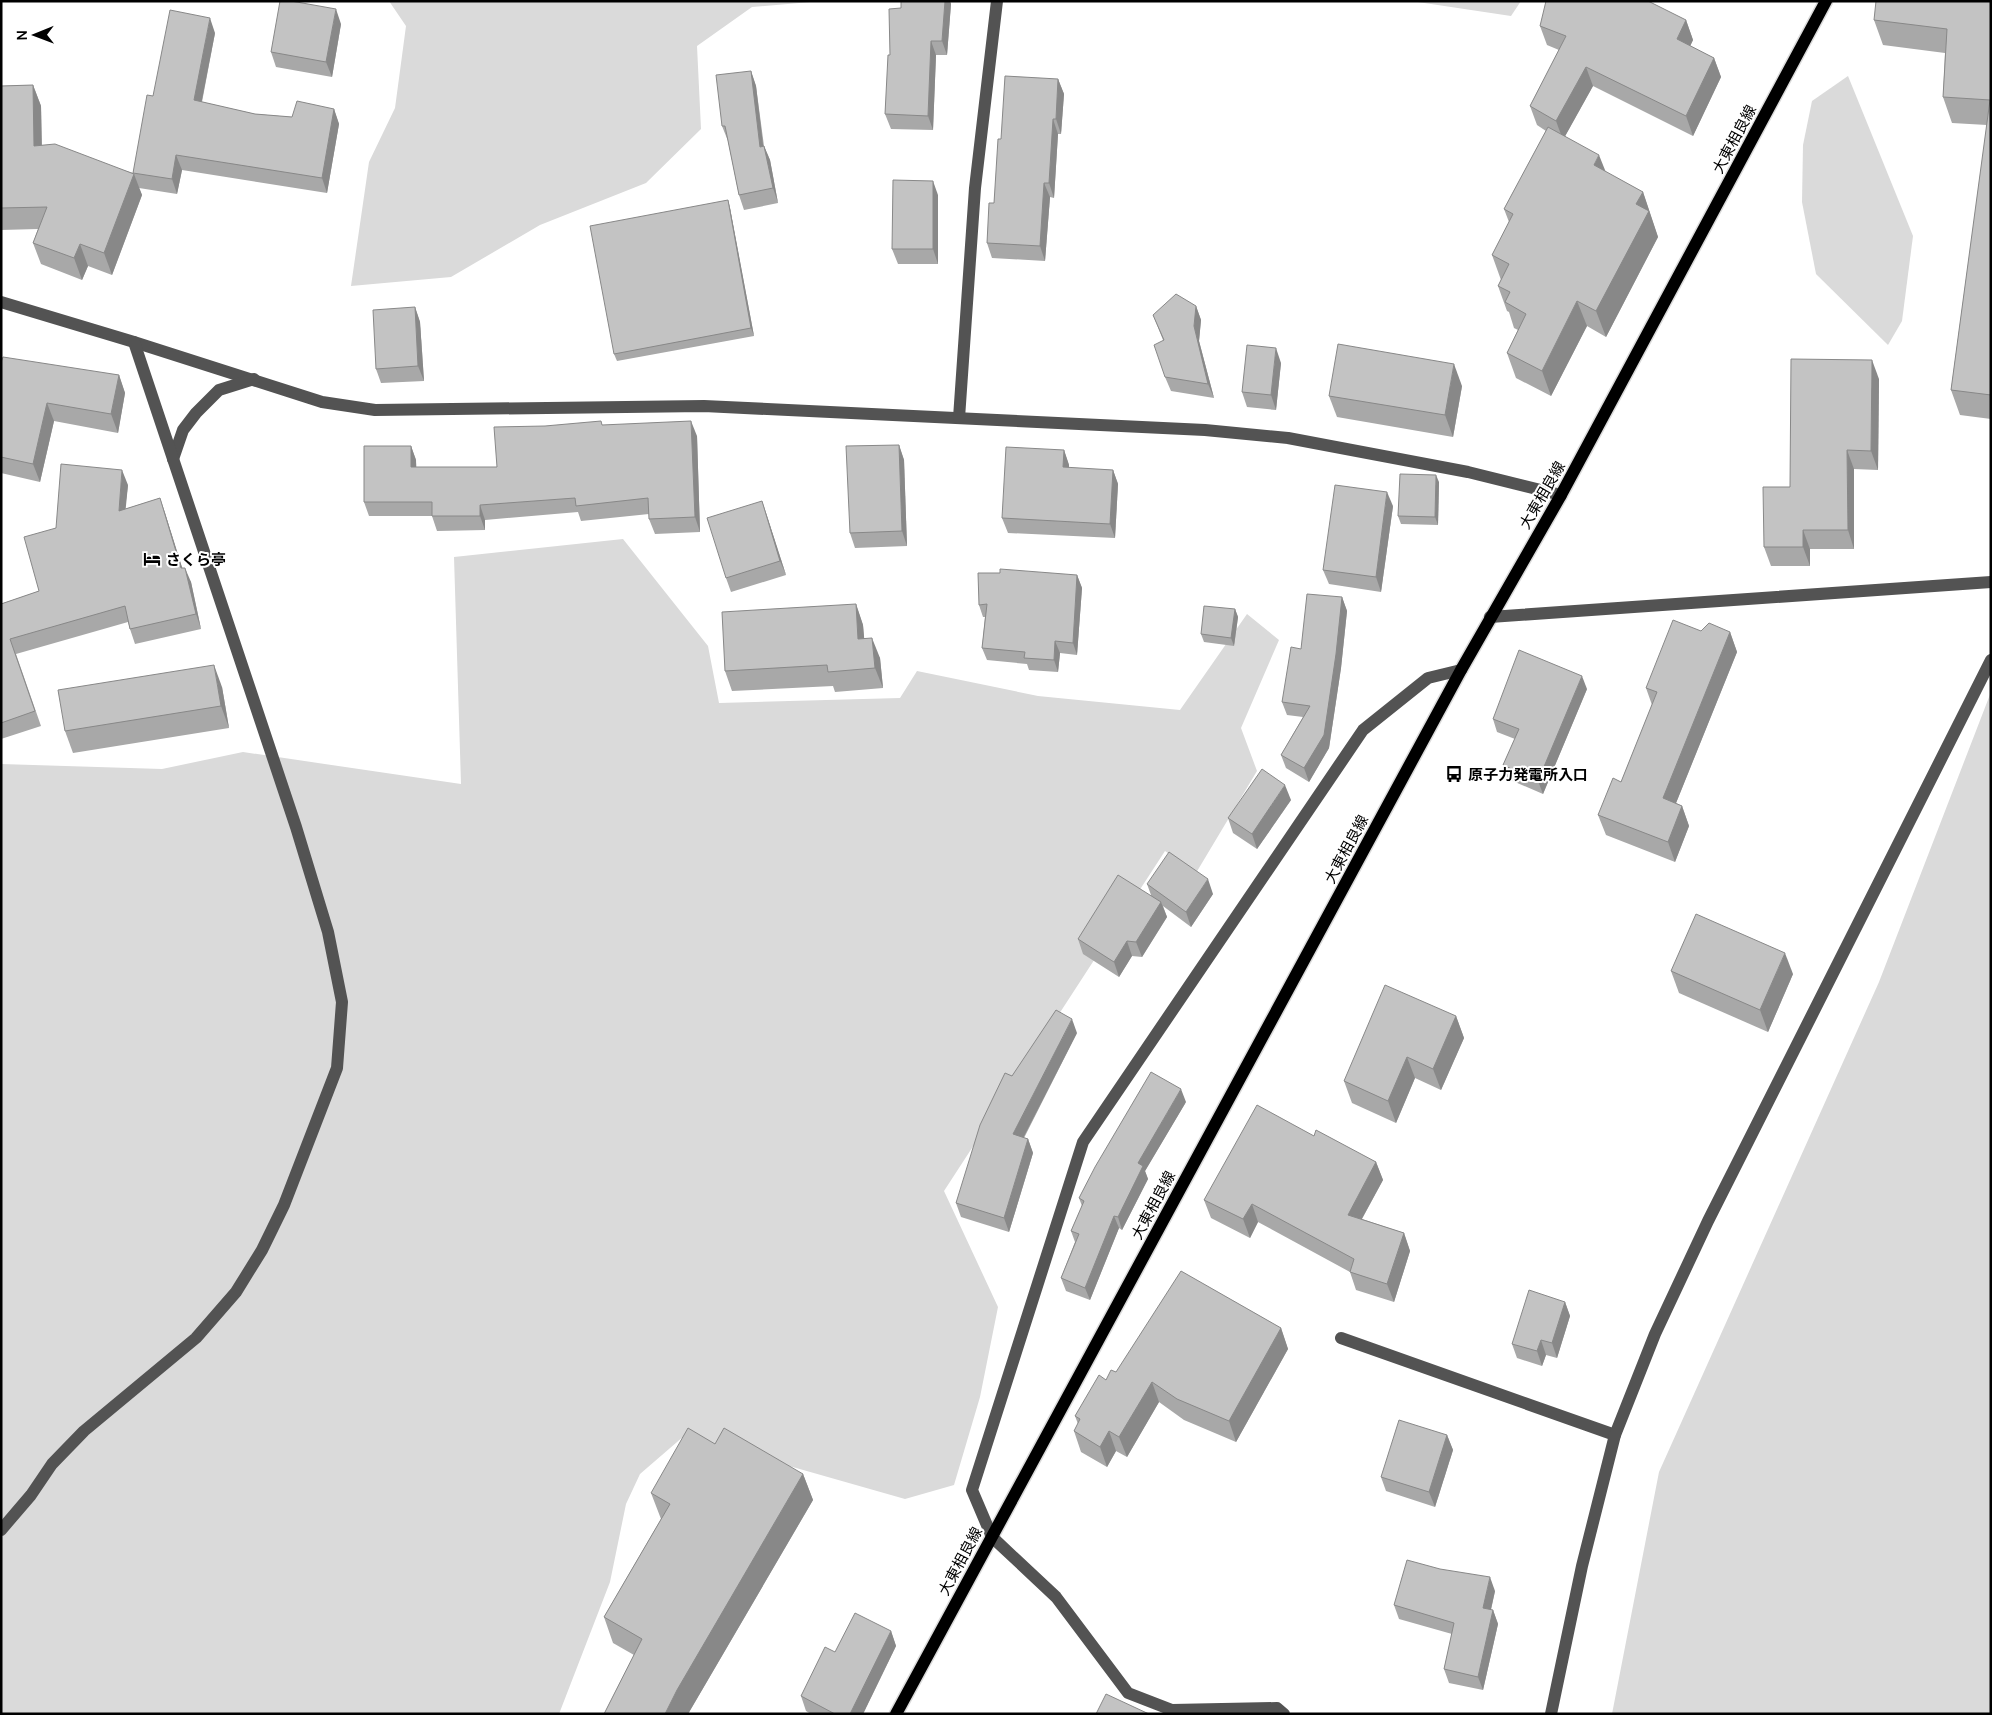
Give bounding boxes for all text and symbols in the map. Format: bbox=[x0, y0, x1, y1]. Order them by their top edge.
north arrow bbox=[10, 10, 60, 60]
text: N bbox=[12, 30, 31, 40]
street label: 大東相良線 bbox=[1707, 101, 1761, 177]
street label: 大東相良線 bbox=[1514, 457, 1570, 533]
hotel icon: さくら亭 bbox=[142, 549, 162, 569]
place label: さくら亭 bbox=[166, 549, 226, 570]
bus stop icon: 原子力発電所入口 bbox=[1444, 764, 1464, 784]
place label: 原子力発電所入口 bbox=[1468, 764, 1588, 785]
street label: 大東相良線 bbox=[1319, 811, 1373, 887]
street label: 大東相良線 bbox=[1126, 1167, 1180, 1243]
street label: 大東相良線 bbox=[933, 1523, 987, 1599]

